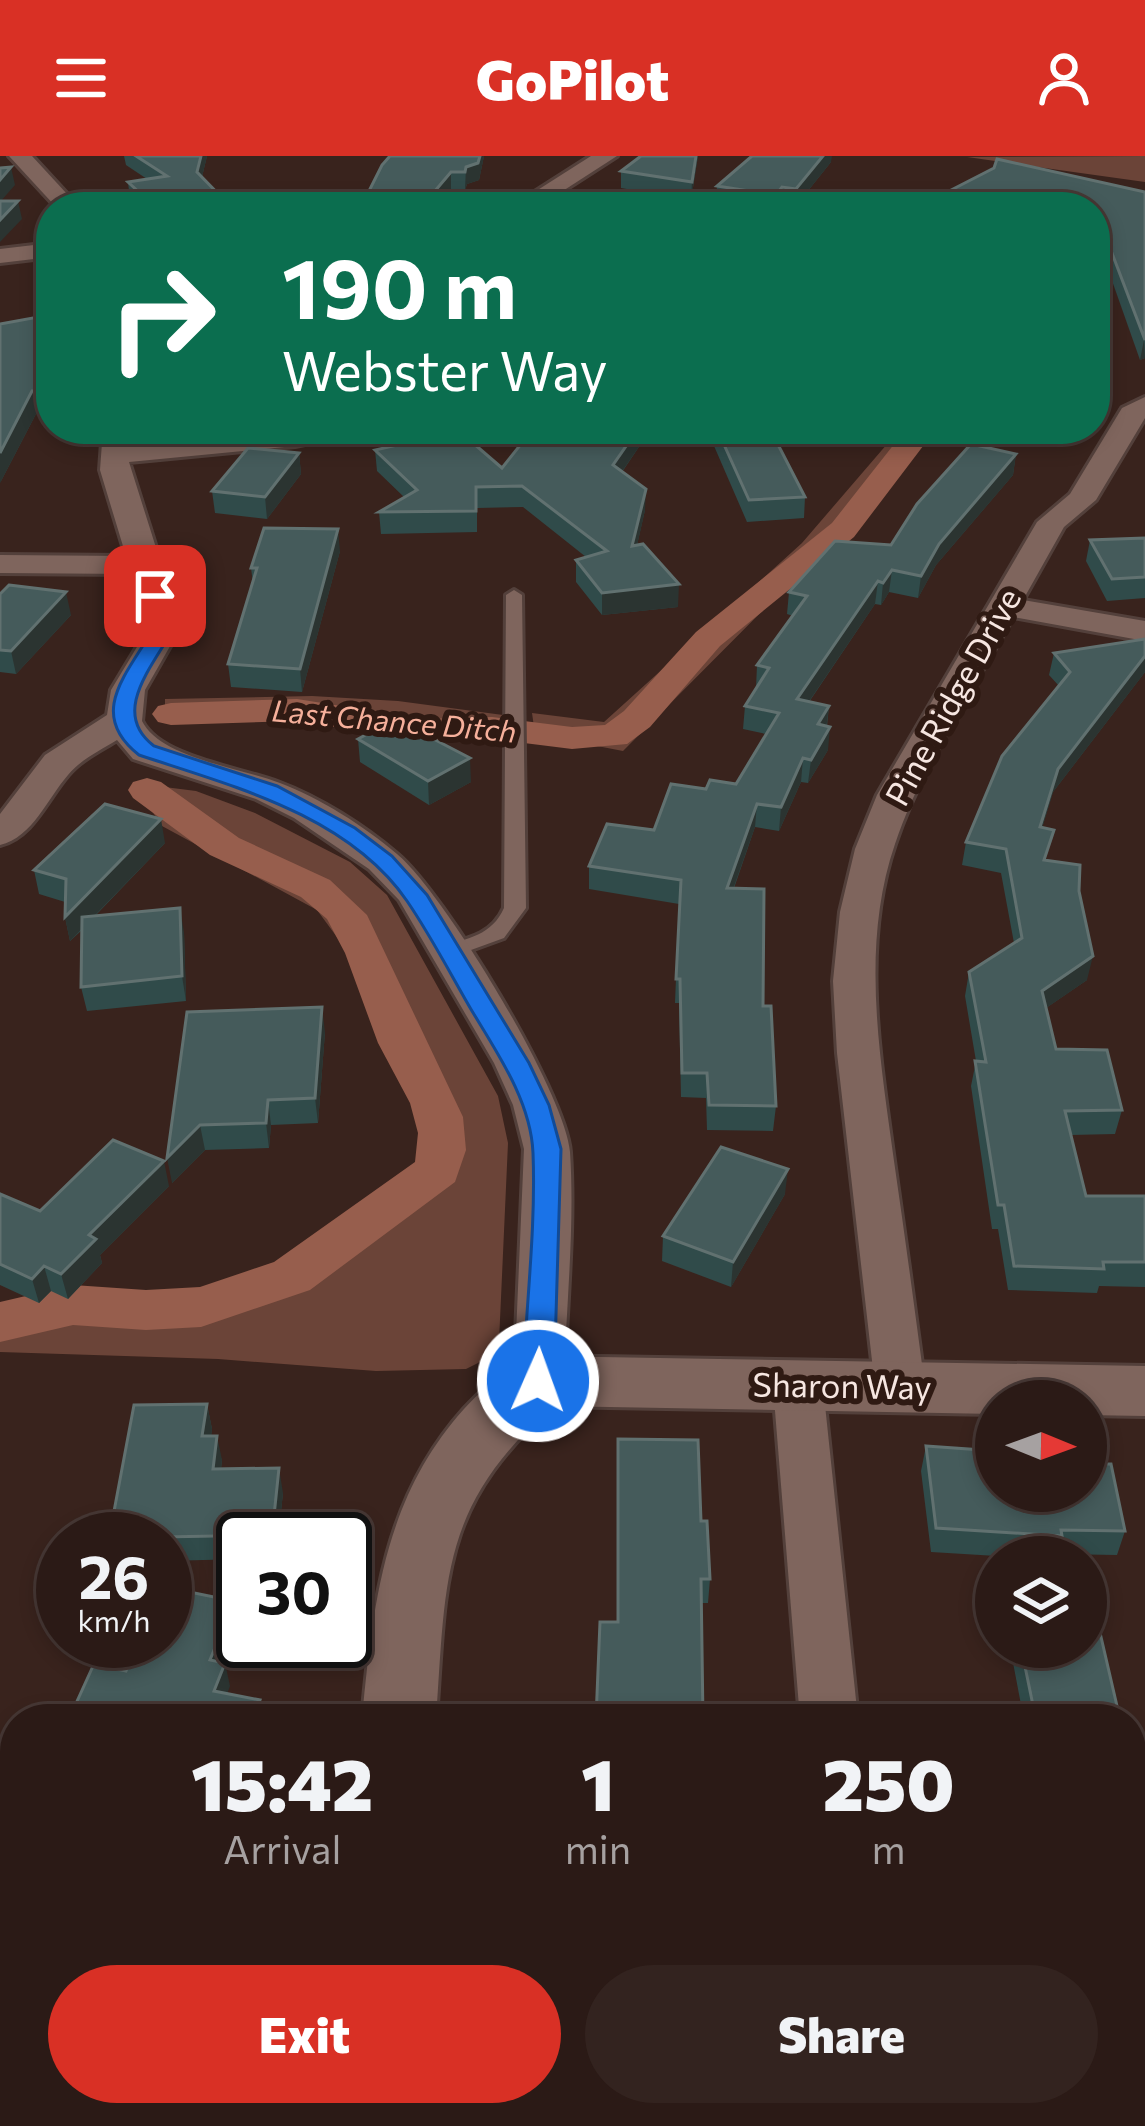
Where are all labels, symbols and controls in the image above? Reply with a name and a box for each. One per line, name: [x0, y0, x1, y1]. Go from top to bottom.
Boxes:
icon: menu: [48, 45, 114, 111]
text: GoPilot: [476, 45, 669, 111]
icon: person: [1031, 45, 1097, 111]
text: 190 m: [282, 234, 517, 336]
icon: right: [84, 240, 240, 396]
text: Webster Way: [282, 336, 608, 402]
pin: [104, 545, 206, 647]
icon: arrive: [122, 563, 188, 629]
street label: Pine Ridge Drive: [875, 580, 1028, 812]
water label: Last Chance Ditch: [270, 690, 518, 749]
position arrow: [475, 1318, 601, 1444]
street label: Sharon Way: [752, 1362, 932, 1407]
north arrow: [975, 1380, 1107, 1512]
map controls: [975, 1380, 1107, 1668]
speed limit sign: 30: [216, 1512, 372, 1668]
button: layers: [975, 1536, 1107, 1668]
text: 26: [79, 1538, 149, 1611]
text: km/h: [78, 1601, 150, 1638]
text: 15:42: [191, 1738, 373, 1826]
text: 1: [581, 1738, 615, 1826]
text: 250: [822, 1738, 955, 1826]
text: Arrival: [223, 1824, 341, 1872]
text: min: [565, 1824, 631, 1872]
text: m: [872, 1824, 906, 1872]
button: Exit: [48, 1965, 561, 2103]
button: Share: [585, 1965, 1098, 2103]

